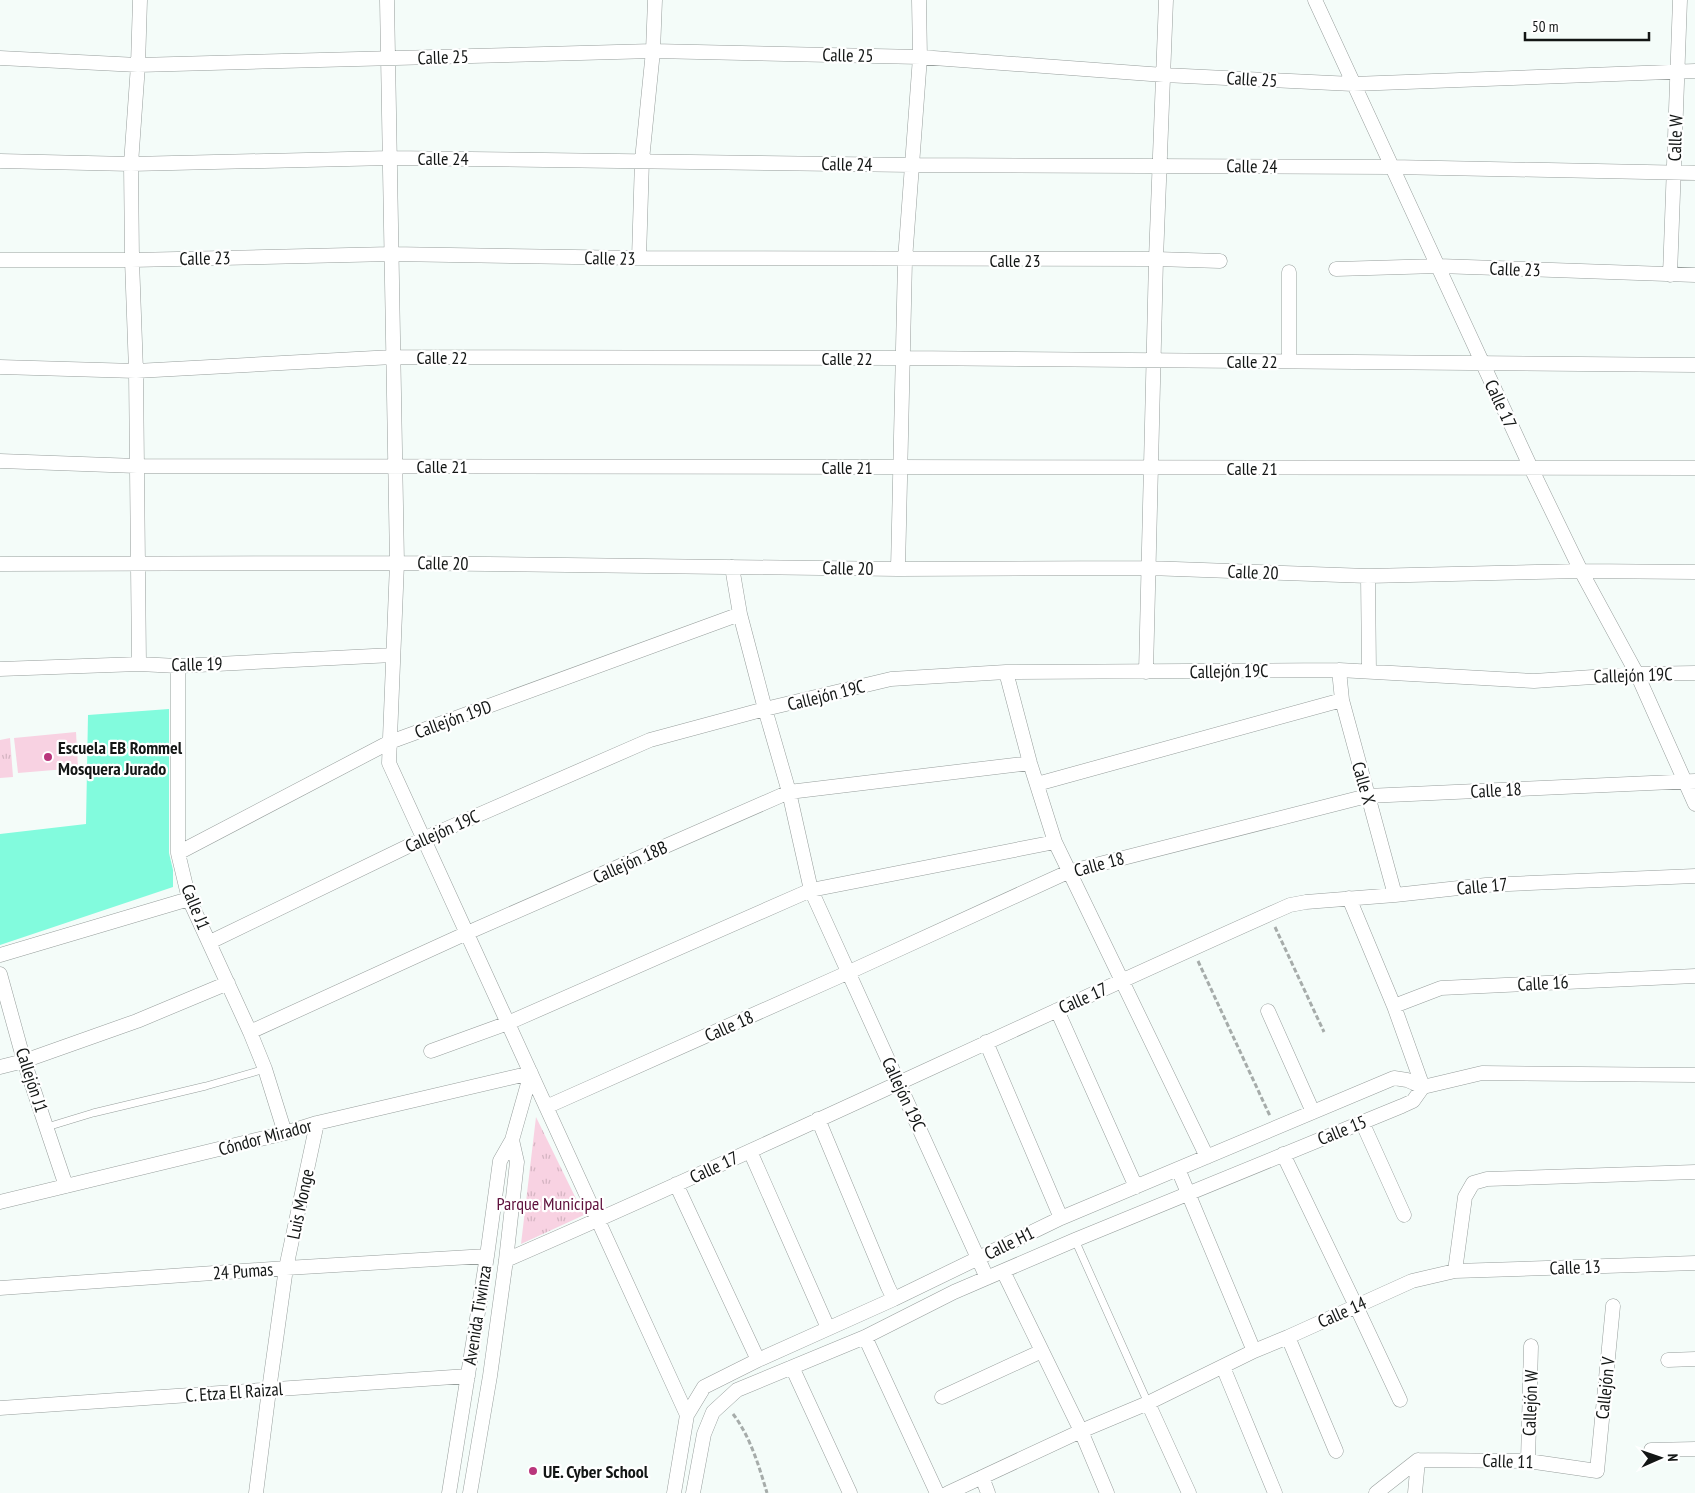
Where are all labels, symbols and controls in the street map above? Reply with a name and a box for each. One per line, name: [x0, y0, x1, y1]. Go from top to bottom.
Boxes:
scale bar: [1525, 10, 1649, 42]
text: 50 m: [1532, 17, 1558, 36]
street label: Calle 25: [822, 43, 874, 67]
street label: Calle 25: [417, 45, 469, 69]
street label: Calle 25: [1226, 66, 1278, 92]
street label: Calle W: [1663, 114, 1687, 162]
street label: Calle 24: [417, 147, 469, 170]
street label: Calle 24: [821, 152, 873, 176]
street label: Calle 24: [1226, 154, 1278, 178]
street label: Calle 23: [179, 246, 231, 270]
street label: Calle 23: [584, 246, 636, 270]
street label: Calle 23: [989, 249, 1041, 272]
street label: Calle 23: [1489, 257, 1541, 281]
street label: Calle 22: [416, 346, 468, 369]
street label: Calle 22: [821, 347, 873, 370]
street label: Calle 22: [1226, 350, 1278, 373]
street label: Calle 17: [1480, 376, 1522, 432]
street label: Calle 21: [416, 455, 468, 478]
street label: Calle 21: [821, 456, 873, 479]
street label: Calle 21: [1226, 457, 1278, 480]
street label: Calle 20: [417, 551, 469, 575]
street label: Calle 20: [822, 556, 874, 580]
street label: Calle 20: [1227, 560, 1279, 584]
street label: Calle 19: [171, 652, 223, 676]
street label: Callejón 19C: [1189, 659, 1269, 683]
street label: Callejón 19C: [1593, 662, 1673, 688]
street label: Callejón 19C: [785, 674, 867, 716]
street label: Callejón 19D: [411, 695, 495, 743]
place label: Escuela EB Rommel Mosquera Jurado: [58, 736, 183, 780]
marker: Escuela EB Rommel Mosquera Jurado: [42, 751, 54, 763]
street label: Calle X: [1347, 759, 1381, 807]
street label: Calle 18: [1470, 777, 1522, 803]
street label: Callejón 19C: [401, 804, 483, 858]
street label: Callejón 18B: [589, 835, 671, 889]
street label: Calle 18: [1071, 846, 1127, 882]
street label: Calle 17: [1456, 872, 1508, 900]
street label: Calle J1: [176, 881, 216, 933]
street label: Calle 16: [1517, 970, 1569, 996]
street label: Calle 17: [1055, 977, 1111, 1019]
street label: Calle 18: [701, 1005, 757, 1047]
street label: Callejón J1: [11, 1045, 53, 1115]
street label: Callejón 19C: [877, 1053, 931, 1135]
street label: Calle 15: [1314, 1110, 1370, 1150]
street label: Cóndor Mirador: [216, 1113, 314, 1160]
street label: Calle 17: [686, 1146, 742, 1188]
street label: Luis Monge: [281, 1167, 319, 1241]
park label: Parque Municipal: [496, 1192, 604, 1215]
street label: Calle H1: [980, 1221, 1038, 1265]
street label: Calle 13: [1549, 1255, 1601, 1279]
street label: 24 Pumas: [212, 1257, 274, 1285]
street label: Avenida Tiwinza: [458, 1264, 496, 1366]
street label: Calle 14: [1314, 1291, 1370, 1333]
street label: Callejón V: [1590, 1355, 1620, 1420]
street label: Callejón W: [1517, 1370, 1543, 1436]
street label: C. Etza El Raizal: [185, 1377, 284, 1407]
north arrow: [1635, 1433, 1685, 1483]
street label: Calle 11: [1482, 1449, 1534, 1473]
text: N: [1664, 1453, 1682, 1462]
place label: UE. Cyber School: [543, 1460, 649, 1483]
marker: UE. Cyber School: [527, 1465, 539, 1477]

